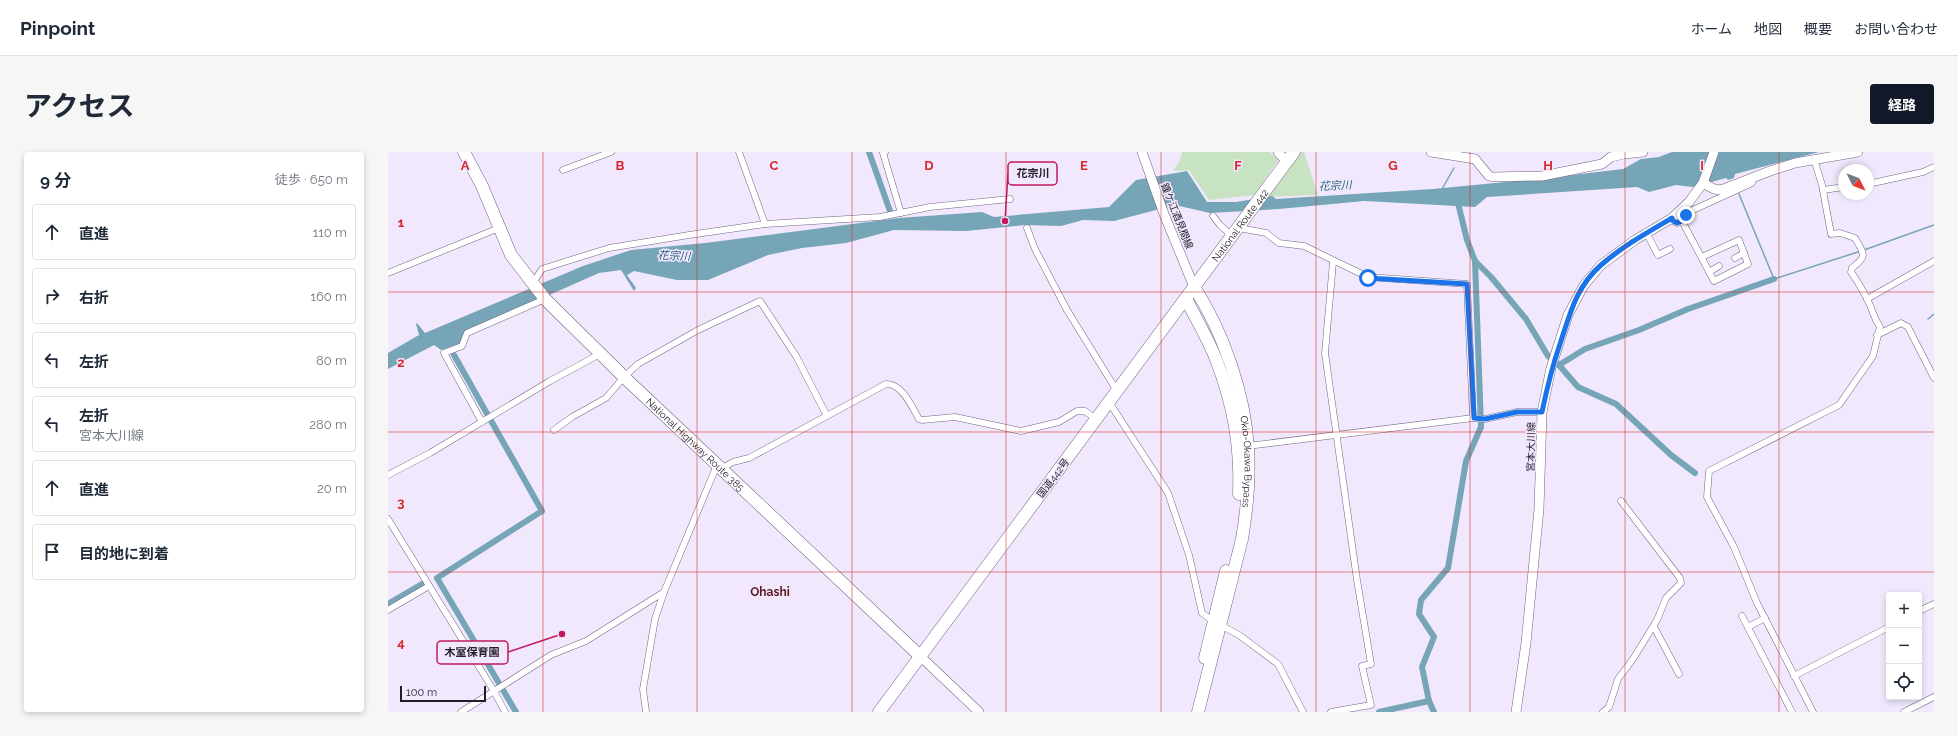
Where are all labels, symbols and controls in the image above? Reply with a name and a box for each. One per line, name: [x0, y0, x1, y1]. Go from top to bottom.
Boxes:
text: Pinpoint: [20, 17, 95, 39]
text: ホーム: [1690, 21, 1732, 37]
text: 地図: [1754, 21, 1782, 37]
text: 概要: [1804, 21, 1832, 37]
text: お問い合わせ: [1854, 21, 1938, 37]
button: 経路: [1870, 84, 1934, 124]
text: アクセス: [24, 90, 135, 123]
text: A: [461, 158, 470, 173]
text: B: [616, 158, 625, 173]
text: C: [770, 158, 779, 173]
text: D: [924, 158, 934, 173]
text: E: [1080, 158, 1088, 173]
text: F: [1234, 158, 1242, 173]
text: G: [1388, 158, 1398, 173]
text: H: [1543, 158, 1553, 173]
text: I: [1700, 158, 1704, 173]
callout: 花宗川: [1008, 162, 1057, 185]
north arrow: [1838, 164, 1874, 200]
text: 花宗川: [1017, 167, 1050, 180]
text: 9 分: [40, 170, 71, 190]
text: 徒歩 · 650 m: [275, 172, 348, 187]
water label: 花宗川: [1318, 179, 1353, 193]
street label: 鐘ケ江酒見間線: [1159, 181, 1195, 251]
street label: National Route 442: [1209, 187, 1270, 263]
route end: [1677, 206, 1695, 224]
text: 1: [398, 215, 405, 230]
icon: ahead: [41, 221, 63, 243]
text: 直進: [79, 225, 109, 243]
text: 110 m: [313, 225, 347, 240]
water label: 花宗川: [657, 249, 692, 263]
route start: [1359, 269, 1377, 287]
icon: right: [41, 285, 63, 307]
text: 右折: [79, 289, 109, 307]
text: 160 m: [310, 289, 347, 304]
icon: left: [41, 349, 63, 371]
text: 左折: [79, 353, 109, 371]
text: 80 m: [316, 353, 347, 368]
text: 2: [397, 355, 405, 370]
street label: National Highway Route 385: [644, 396, 747, 493]
text: 左折: [79, 407, 109, 425]
icon: left: [41, 413, 63, 435]
street label: Okio-Okawa Bypass: [1239, 415, 1254, 508]
text: 280 m: [309, 417, 347, 432]
street label: 宮本大川線: [1525, 422, 1537, 472]
text: 宮本大川線: [79, 428, 144, 443]
street label: 国道442号: [1035, 456, 1071, 500]
icon: ahead: [41, 477, 63, 499]
text: 直進: [79, 481, 109, 499]
text: 20 m: [317, 481, 347, 496]
text: 3: [397, 495, 405, 510]
icon: arrive: [41, 541, 63, 563]
text: 目的地に到着: [79, 545, 169, 563]
district label: Ohashi: [750, 585, 790, 599]
map controls: [1886, 592, 1922, 700]
button: +: [1886, 592, 1922, 628]
button: −: [1886, 628, 1922, 664]
text: 4: [397, 635, 405, 650]
callout: 木室保育園: [437, 641, 508, 664]
text: 木室保育園: [445, 646, 500, 659]
button: locate: [1886, 664, 1922, 700]
scale bar: [400, 684, 486, 703]
text: 100 m: [406, 686, 437, 699]

